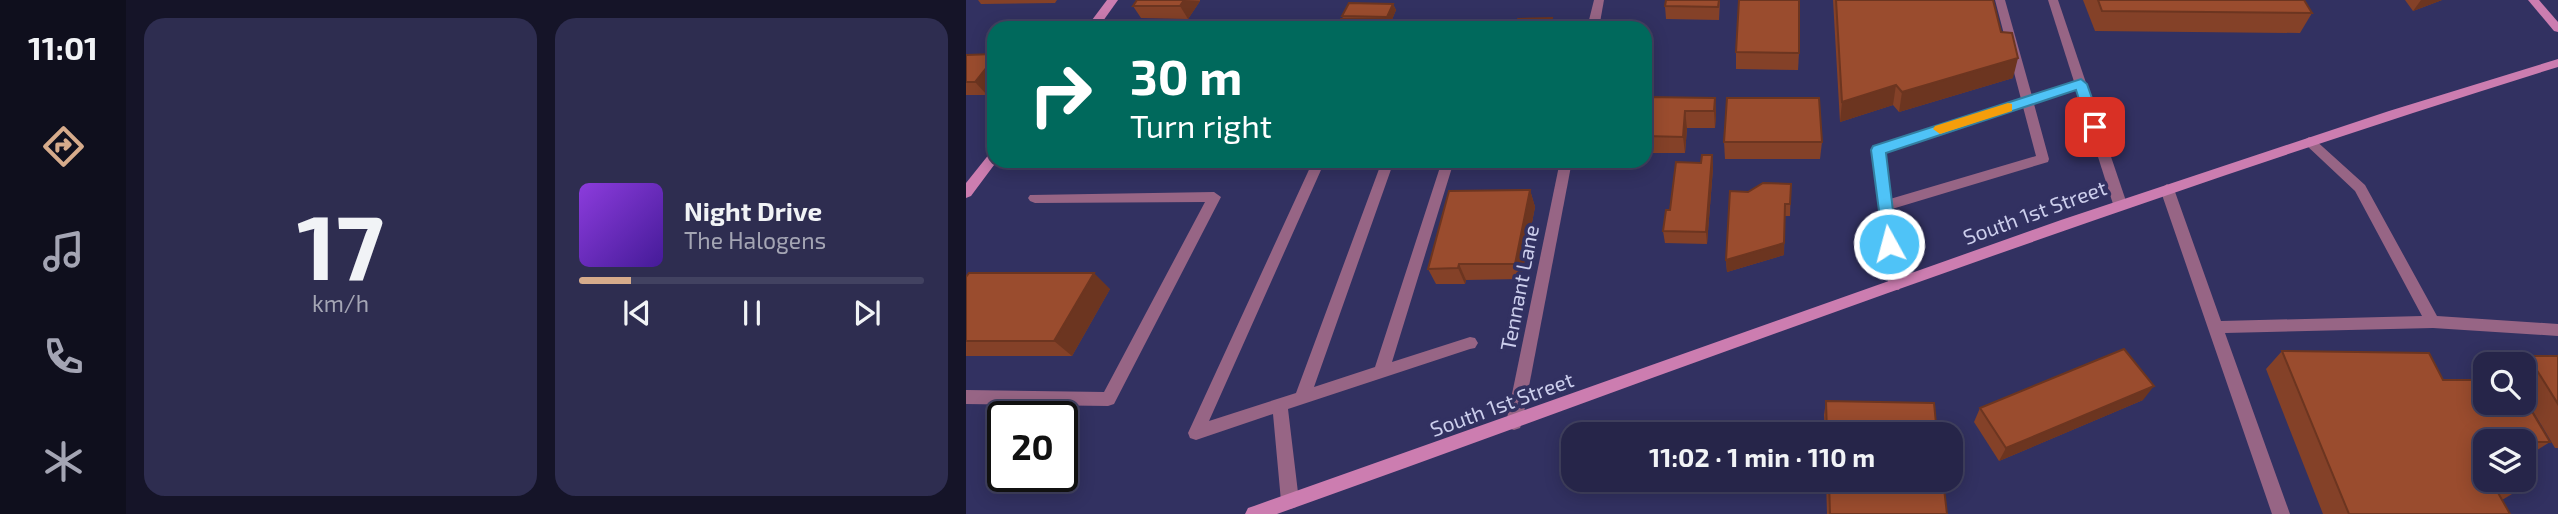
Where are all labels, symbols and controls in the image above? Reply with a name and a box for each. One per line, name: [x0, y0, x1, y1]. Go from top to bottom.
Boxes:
text: 11:01: [28, 28, 98, 66]
text: 30 m: [1130, 46, 1242, 105]
icon: right: [1015, 49, 1106, 140]
pin: [2065, 97, 2125, 157]
text: Turn right: [1130, 106, 1272, 144]
icon: arrive: [2076, 108, 2114, 146]
icon: directions: [39, 122, 88, 171]
street label: South 1st Street: [1959, 174, 2110, 249]
text: 17: [297, 189, 384, 298]
text: Night Drive: [684, 195, 822, 226]
position arrow: [1852, 207, 1926, 281]
street label: Tennant Lane: [1494, 223, 1543, 353]
text: The Halogens: [684, 226, 826, 254]
icon: music: [39, 227, 88, 276]
text: km/h: [312, 289, 369, 317]
icon: previous: [618, 294, 656, 332]
icon: pause: [733, 294, 771, 332]
icon: next: [848, 294, 886, 332]
icon: phone: [39, 332, 88, 381]
map controls: [2473, 352, 2536, 492]
button: search: [2473, 352, 2536, 415]
street label: South 1st Street: [1426, 366, 1577, 441]
speed limit sign: 20: [987, 401, 1078, 492]
button: layers: [2473, 429, 2536, 492]
icon: climate: [39, 437, 88, 486]
text: 11:02 · 1 min · 110 m: [1649, 441, 1875, 472]

